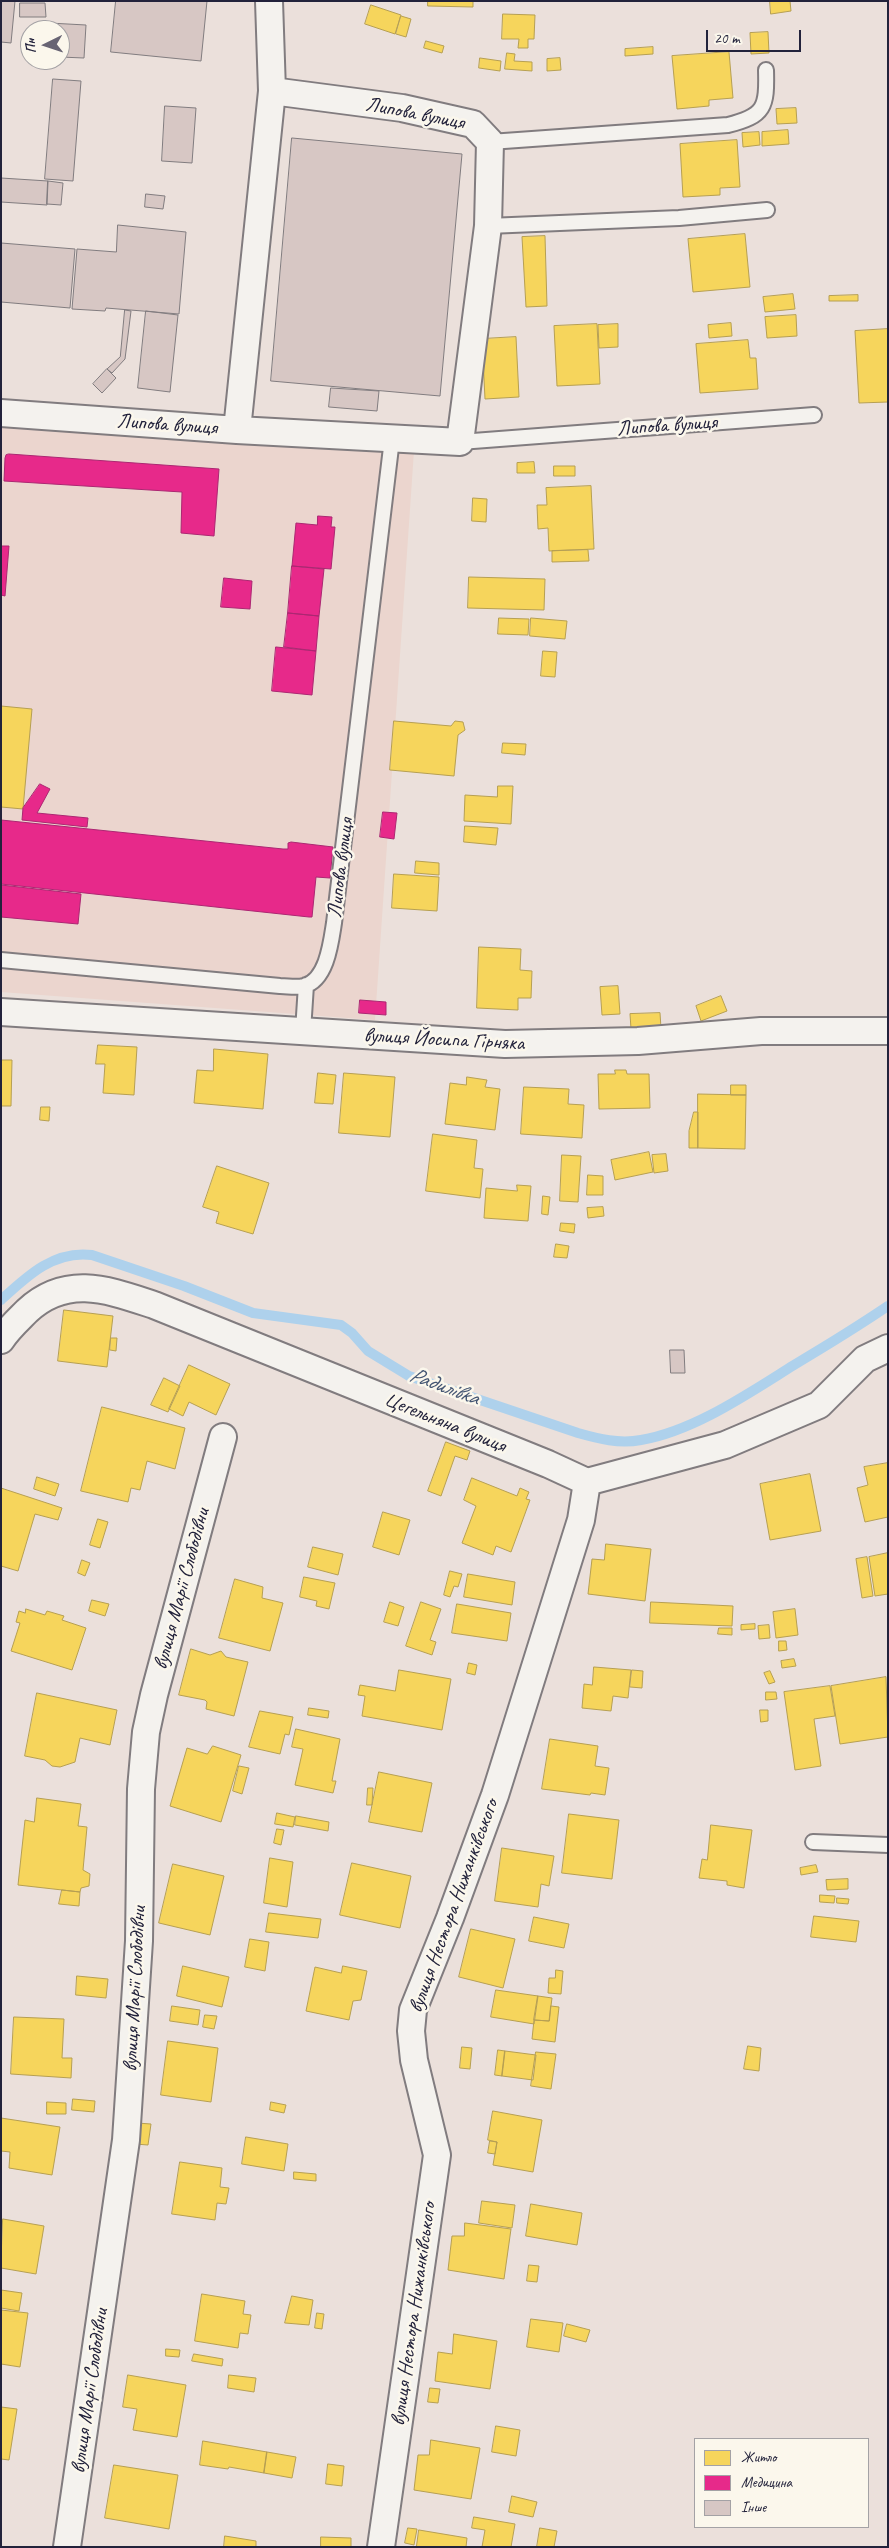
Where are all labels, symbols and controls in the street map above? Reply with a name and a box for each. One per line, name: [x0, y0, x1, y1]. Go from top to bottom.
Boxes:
north arrow: [20, 20, 70, 70]
scale bar: [709, 20, 804, 52]
text: 20 m: [714, 29, 740, 48]
text: Пн: [22, 38, 40, 54]
street label: Липова вулиця: [363, 92, 467, 136]
street label: Липова вулиця: [116, 409, 218, 441]
street label: Липова вулиця: [616, 410, 718, 442]
street label: Липова вулиця: [322, 817, 360, 919]
street label: вулиця Йосипа Гірняка: [363, 1023, 525, 1057]
water label: Радилівка: [406, 1362, 482, 1412]
street label: Цегельняна вулиця: [381, 1387, 509, 1459]
street label: вулиця Марії Слободівни: [148, 1506, 216, 1672]
street label: вулиця Нестора Нижанківського: [404, 1796, 504, 2016]
street label: вулиця Марії Слободівни: [118, 1906, 152, 2072]
street label: вулиця Нестора Нижанківського: [386, 2201, 442, 2427]
street label: вулиця Марії Слободівни: [66, 2307, 114, 2475]
legend: [694, 2438, 869, 2528]
text: Житло: [741, 2448, 776, 2467]
text: Медицина: [741, 2473, 792, 2492]
text: Інше: [741, 2498, 766, 2517]

